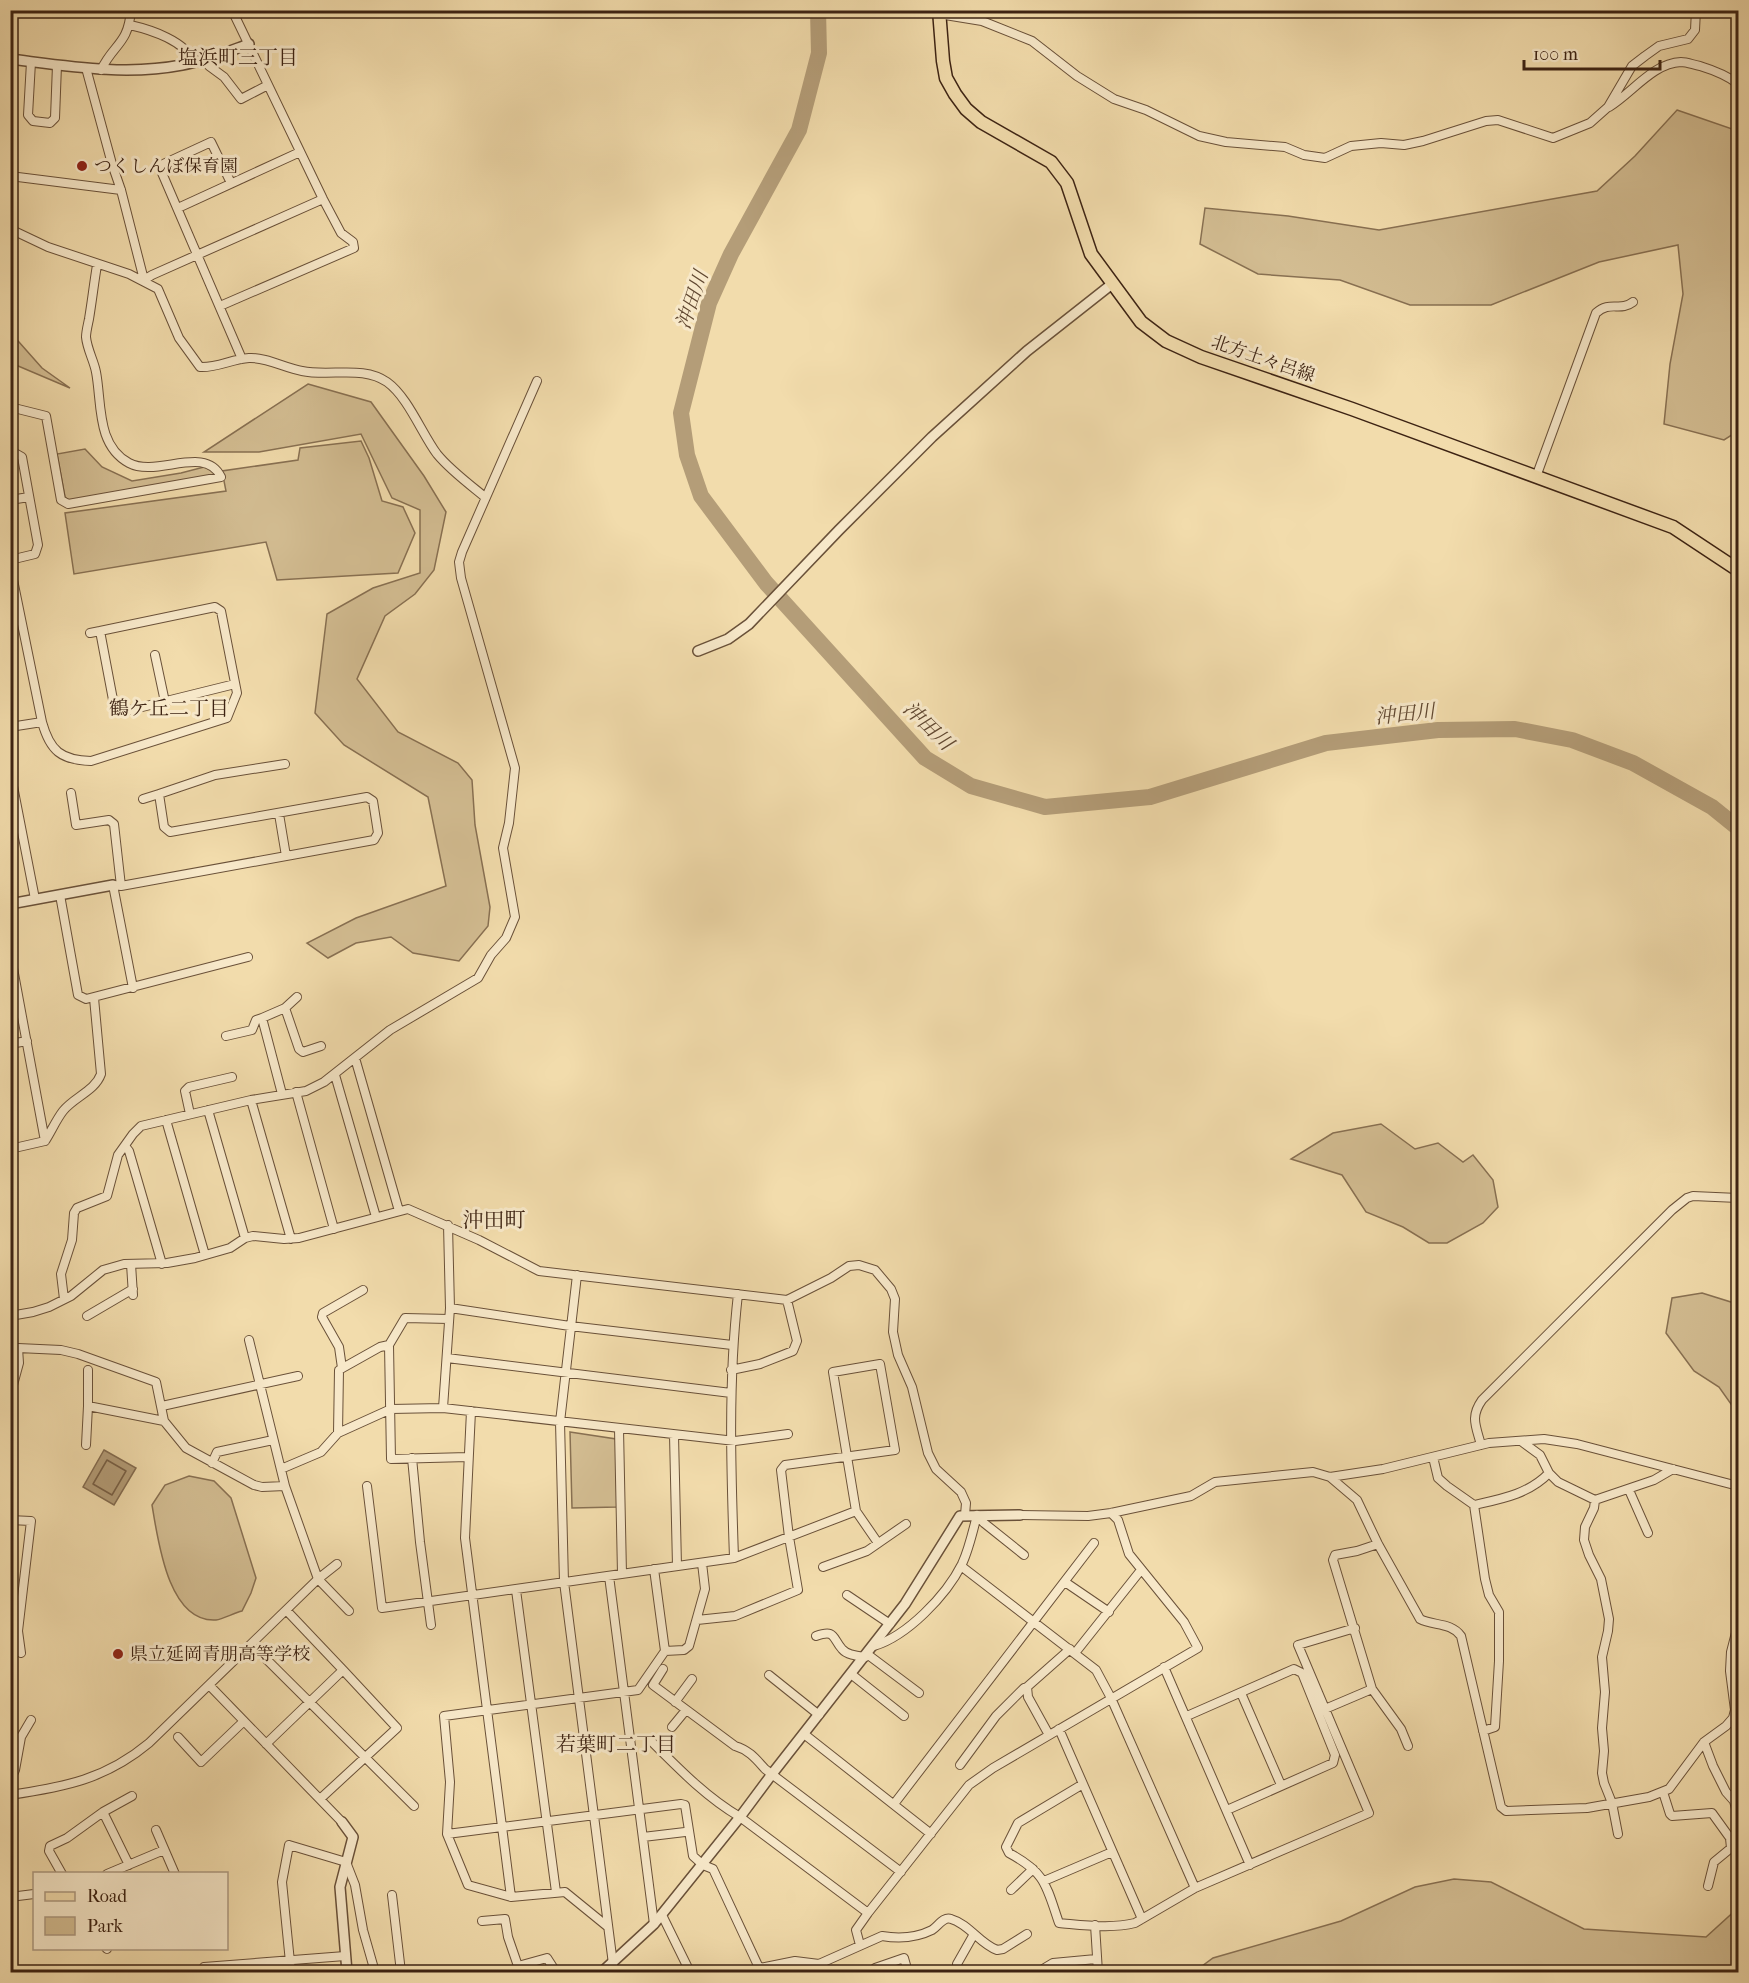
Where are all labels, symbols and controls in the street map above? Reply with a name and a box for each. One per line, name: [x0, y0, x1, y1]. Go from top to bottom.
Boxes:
scale bar: [1524, 33, 1660, 71]
text: 100 m: [1533, 44, 1578, 65]
district label: 塩浜町三丁目: [178, 46, 298, 69]
place label: つくしんぼ保育園: [94, 156, 238, 177]
marker: つくしんぼ保育園: [75, 159, 89, 173]
water label: 沖田川: [671, 266, 713, 332]
street label: 北方土々呂線: [1209, 331, 1317, 387]
district label: 鶴ケ丘二丁目: [109, 697, 229, 720]
water label: 沖田川: [898, 697, 959, 757]
water label: 沖田川: [1374, 699, 1438, 729]
district label: 沖田町: [463, 1208, 526, 1232]
place label: 県立延岡青朋高等学校: [130, 1644, 310, 1665]
marker: 県立延岡青朋高等学校: [111, 1647, 125, 1661]
district label: 若葉町二丁目: [556, 1733, 676, 1756]
legend: [33, 1872, 228, 1950]
text: Road: [87, 1886, 127, 1907]
text: Park: [87, 1916, 124, 1937]

